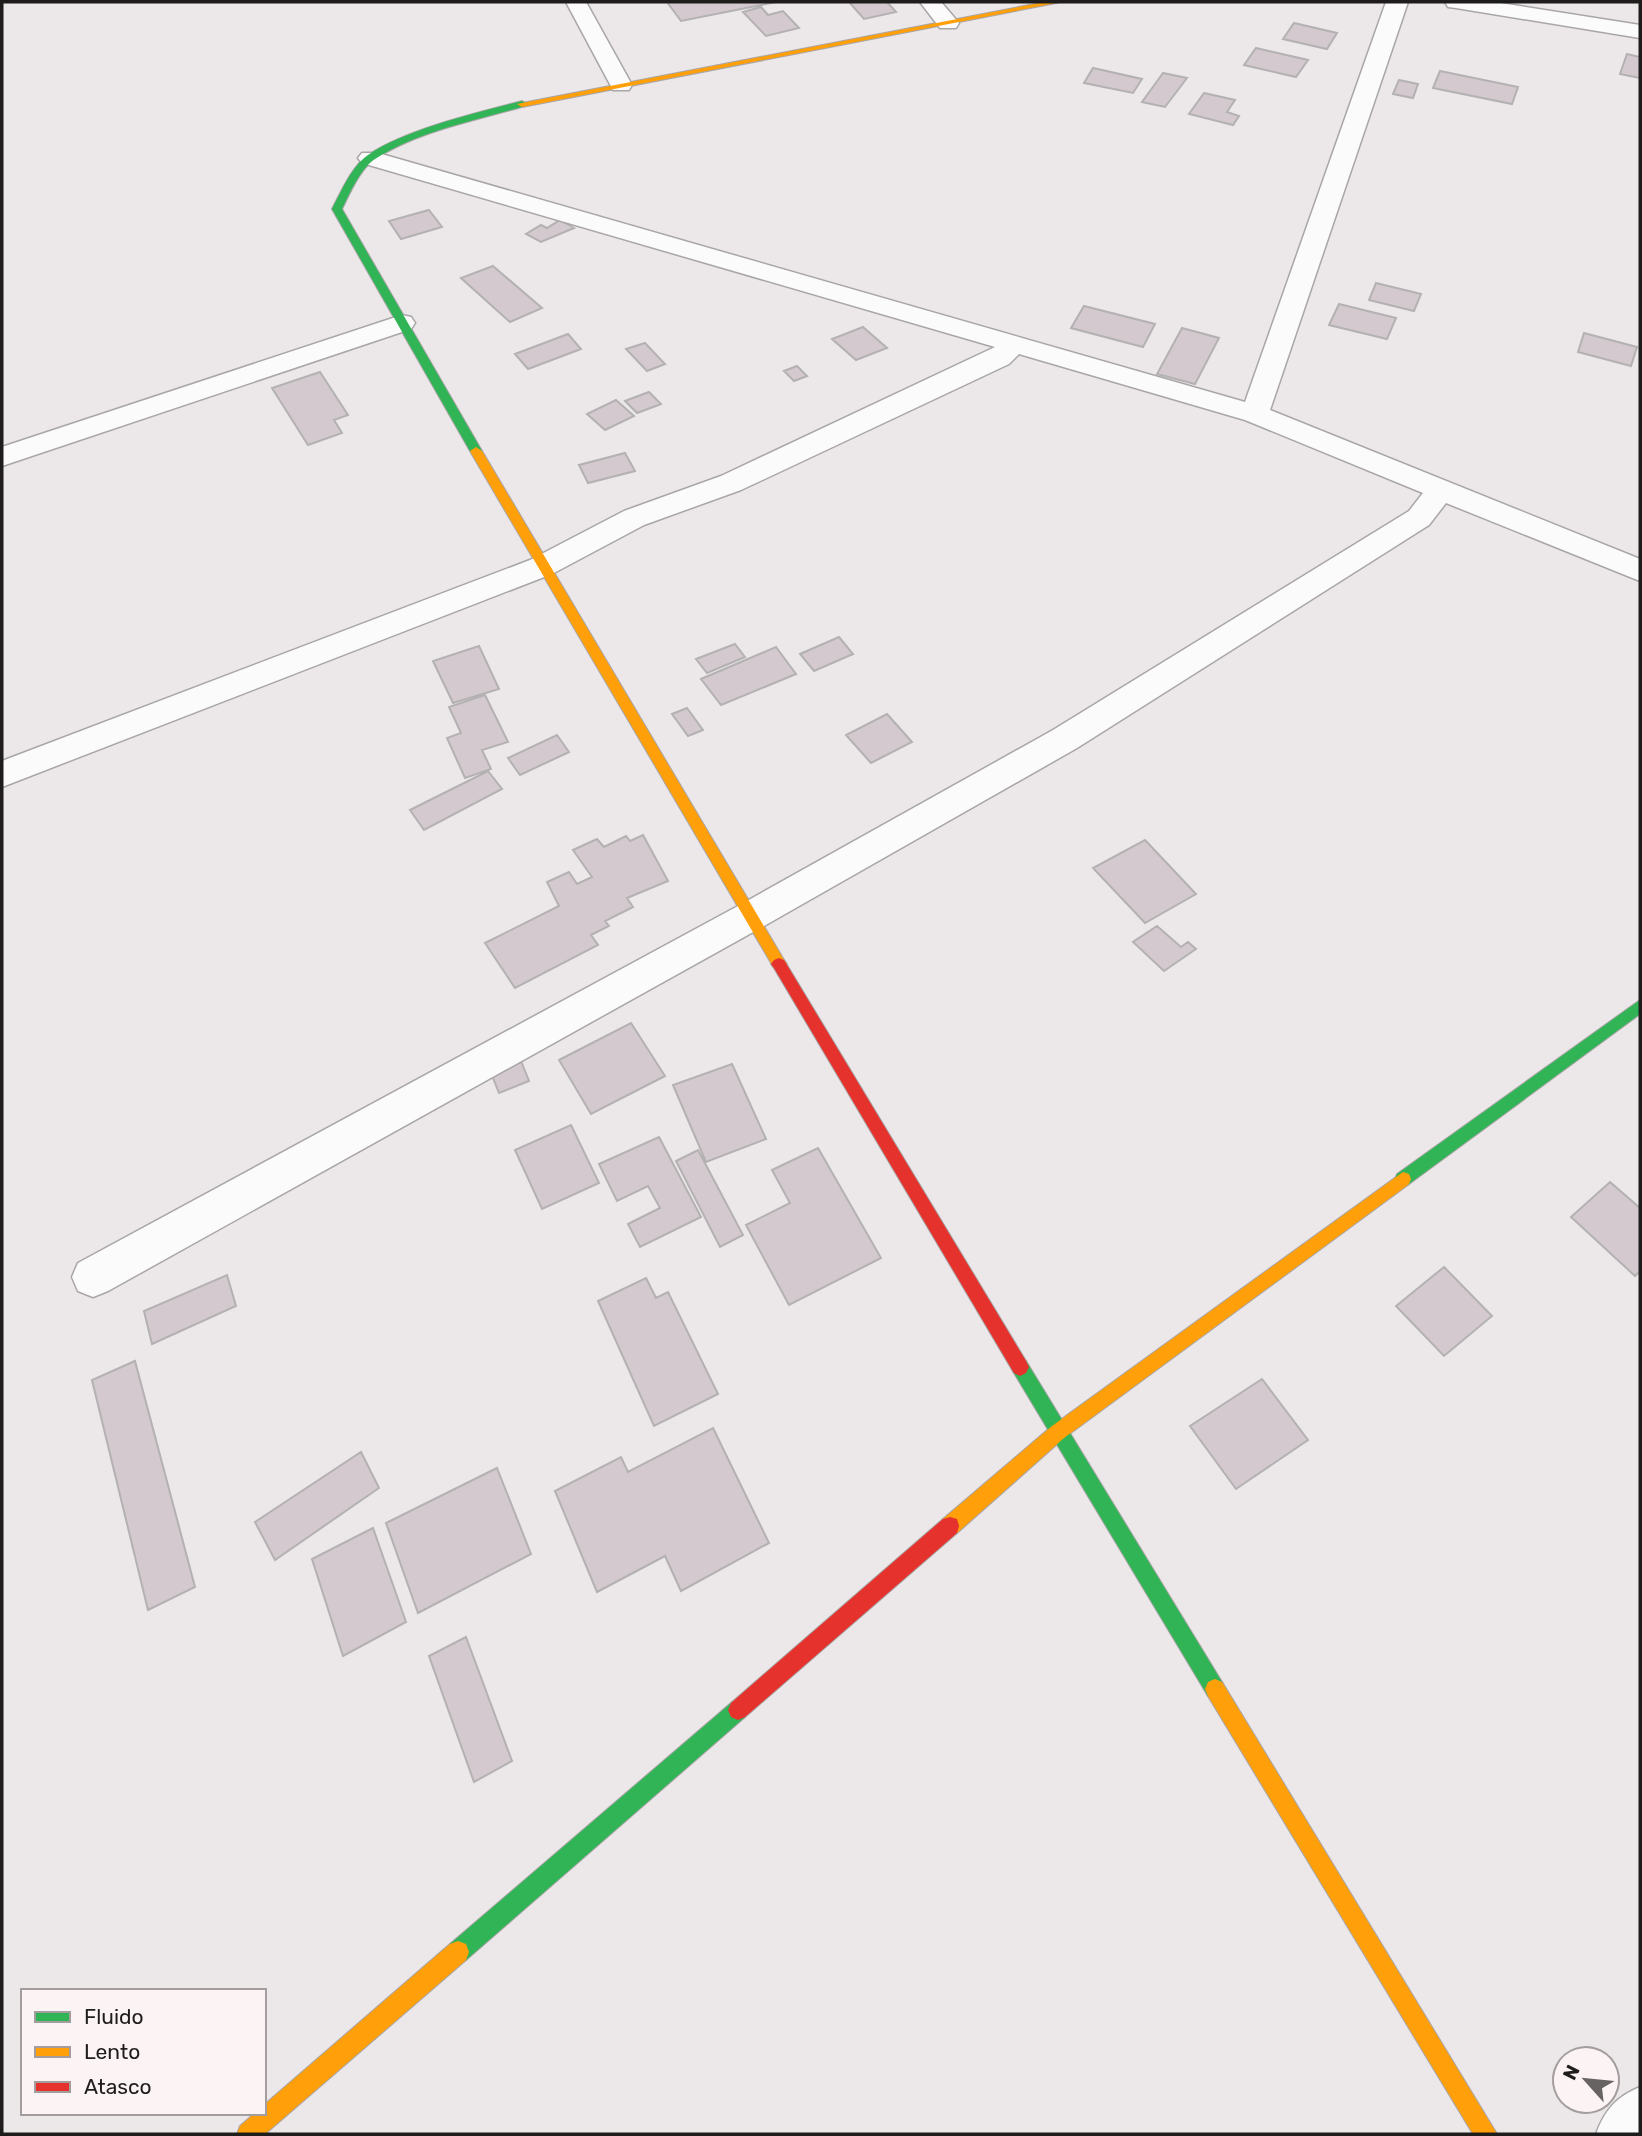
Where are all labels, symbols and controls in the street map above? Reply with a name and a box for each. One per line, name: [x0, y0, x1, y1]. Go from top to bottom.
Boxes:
legend: [21, 1989, 266, 2115]
text: Fluido: [84, 2004, 144, 2029]
text: Lento: [84, 2039, 140, 2064]
north arrow: [1551, 2045, 1621, 2115]
text: N: [1558, 2061, 1585, 2084]
text: Atasco: [84, 2074, 152, 2099]

